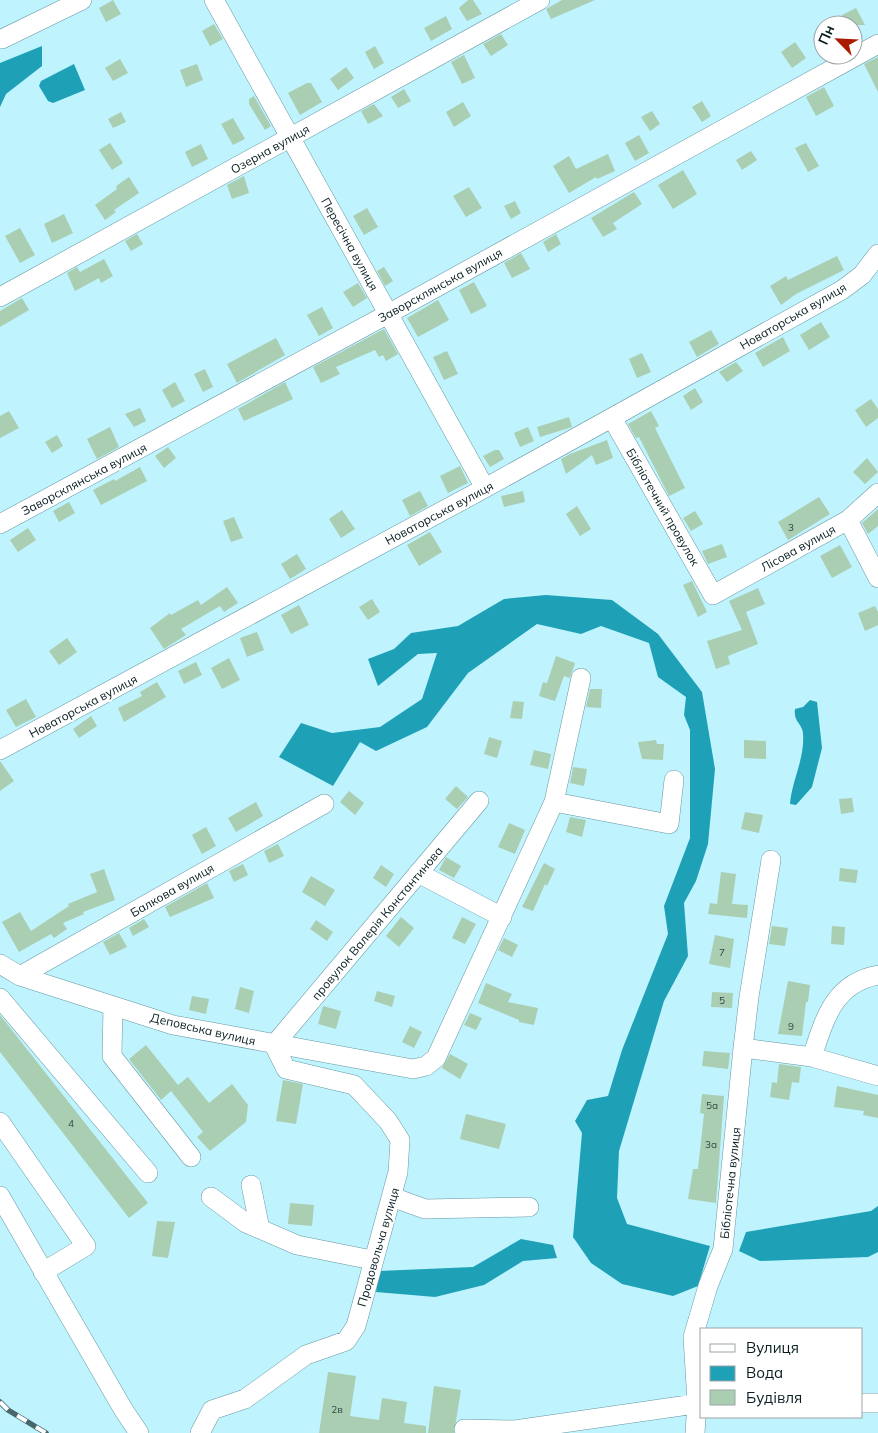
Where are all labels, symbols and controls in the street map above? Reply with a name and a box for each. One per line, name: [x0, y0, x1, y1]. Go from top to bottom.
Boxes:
north arrow: [813, 15, 863, 65]
text: Пн: [814, 22, 838, 47]
street label: Озерна вулиця: [228, 121, 312, 177]
street label: Пересічна вулиця: [318, 195, 382, 293]
street label: Заворсклянська вулиця: [375, 245, 505, 325]
street label: Новаторська вулиця: [737, 279, 849, 353]
street label: Заворсклянська вулиця: [19, 440, 149, 518]
street label: Бібліотечний провулок: [623, 446, 703, 569]
street label: Новаторська вулиця: [382, 478, 496, 548]
street label: Лісова вулиця: [758, 521, 838, 575]
house number: 3: [788, 521, 794, 534]
street label: Новаторська вулиця: [26, 671, 140, 741]
street label: провулок Валерія Константинова: [308, 843, 446, 1003]
street label: Балкова вулиця: [128, 860, 216, 920]
house number: 7: [719, 946, 725, 959]
house number: 5: [719, 994, 725, 1007]
street label: Деповська вулиця: [149, 1010, 257, 1048]
house number: 9: [788, 1020, 794, 1033]
house number: 5а: [706, 1099, 718, 1112]
house number: 4: [68, 1117, 74, 1130]
street label: Бібліотечна вулиця: [717, 1126, 743, 1240]
house number: 3а: [705, 1138, 717, 1151]
street label: Продовольча вулиця: [354, 1186, 402, 1308]
legend: [700, 1328, 863, 1418]
text: Вулиця: [746, 1338, 799, 1357]
text: Вода: [746, 1363, 783, 1382]
text: Будівля: [746, 1388, 802, 1407]
house number: 2в: [331, 1403, 343, 1416]

